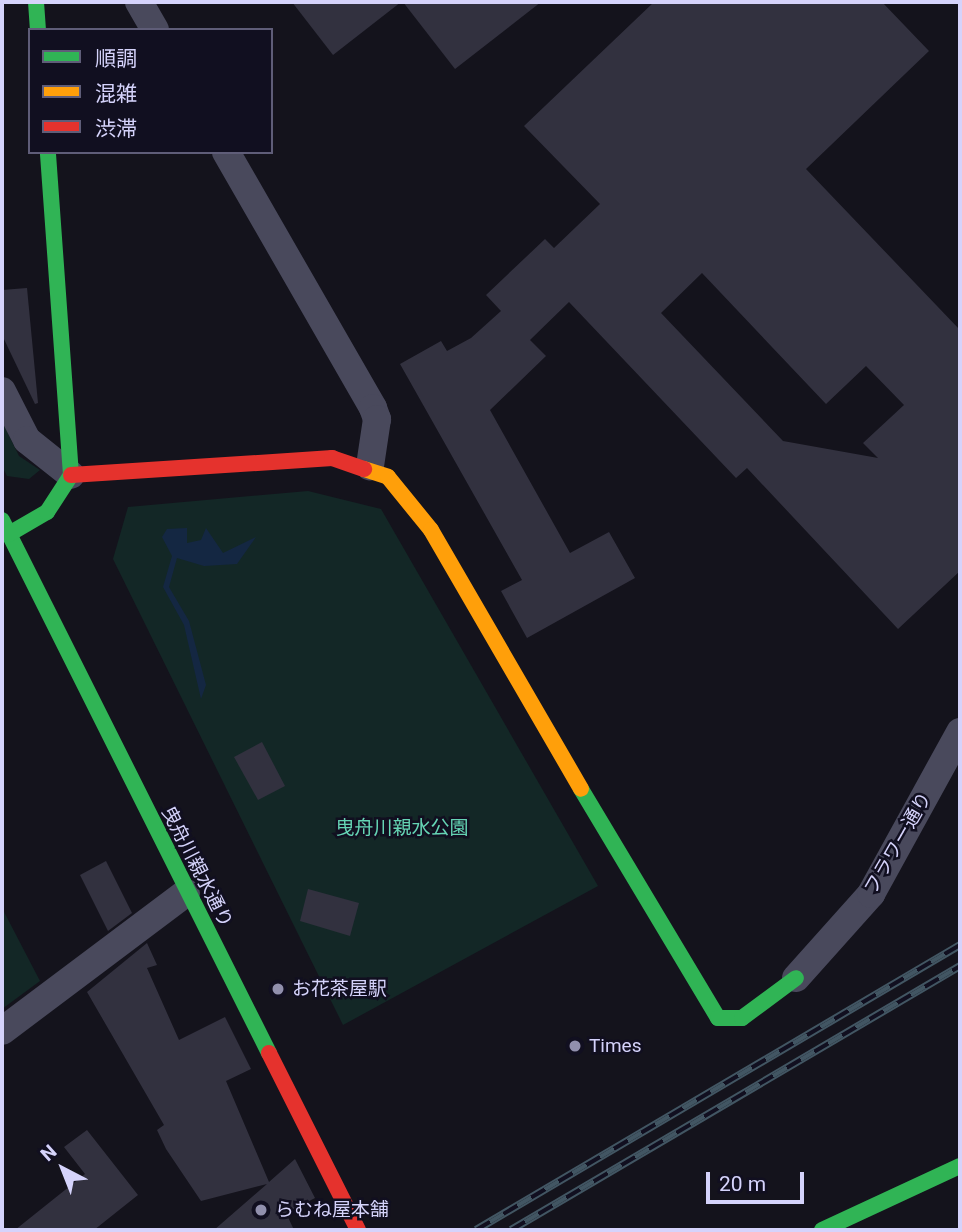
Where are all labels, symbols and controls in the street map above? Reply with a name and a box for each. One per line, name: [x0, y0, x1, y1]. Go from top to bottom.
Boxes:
legend: [28, 28, 273, 154]
text: 順調: [95, 47, 137, 71]
text: 混雑: [95, 82, 137, 106]
text: 渋滞: [95, 117, 137, 141]
street label: フラワー通り: [860, 788, 936, 898]
street label: 曳舟川親水通り: [157, 803, 237, 931]
park label: 曳舟川親水公園: [336, 817, 468, 839]
place label: お花茶屋駅: [292, 978, 387, 1000]
marker: お花茶屋駅: [270, 981, 286, 997]
place label: Times: [589, 1035, 642, 1057]
marker: Times: [567, 1038, 583, 1054]
north arrow: [28, 1134, 98, 1204]
text: N: [36, 1140, 61, 1166]
scale bar: [710, 1158, 808, 1202]
text: 20 m: [719, 1172, 766, 1196]
place label: らむね屋本舗: [275, 1199, 389, 1221]
marker: らむね屋本舗: [253, 1202, 269, 1218]

